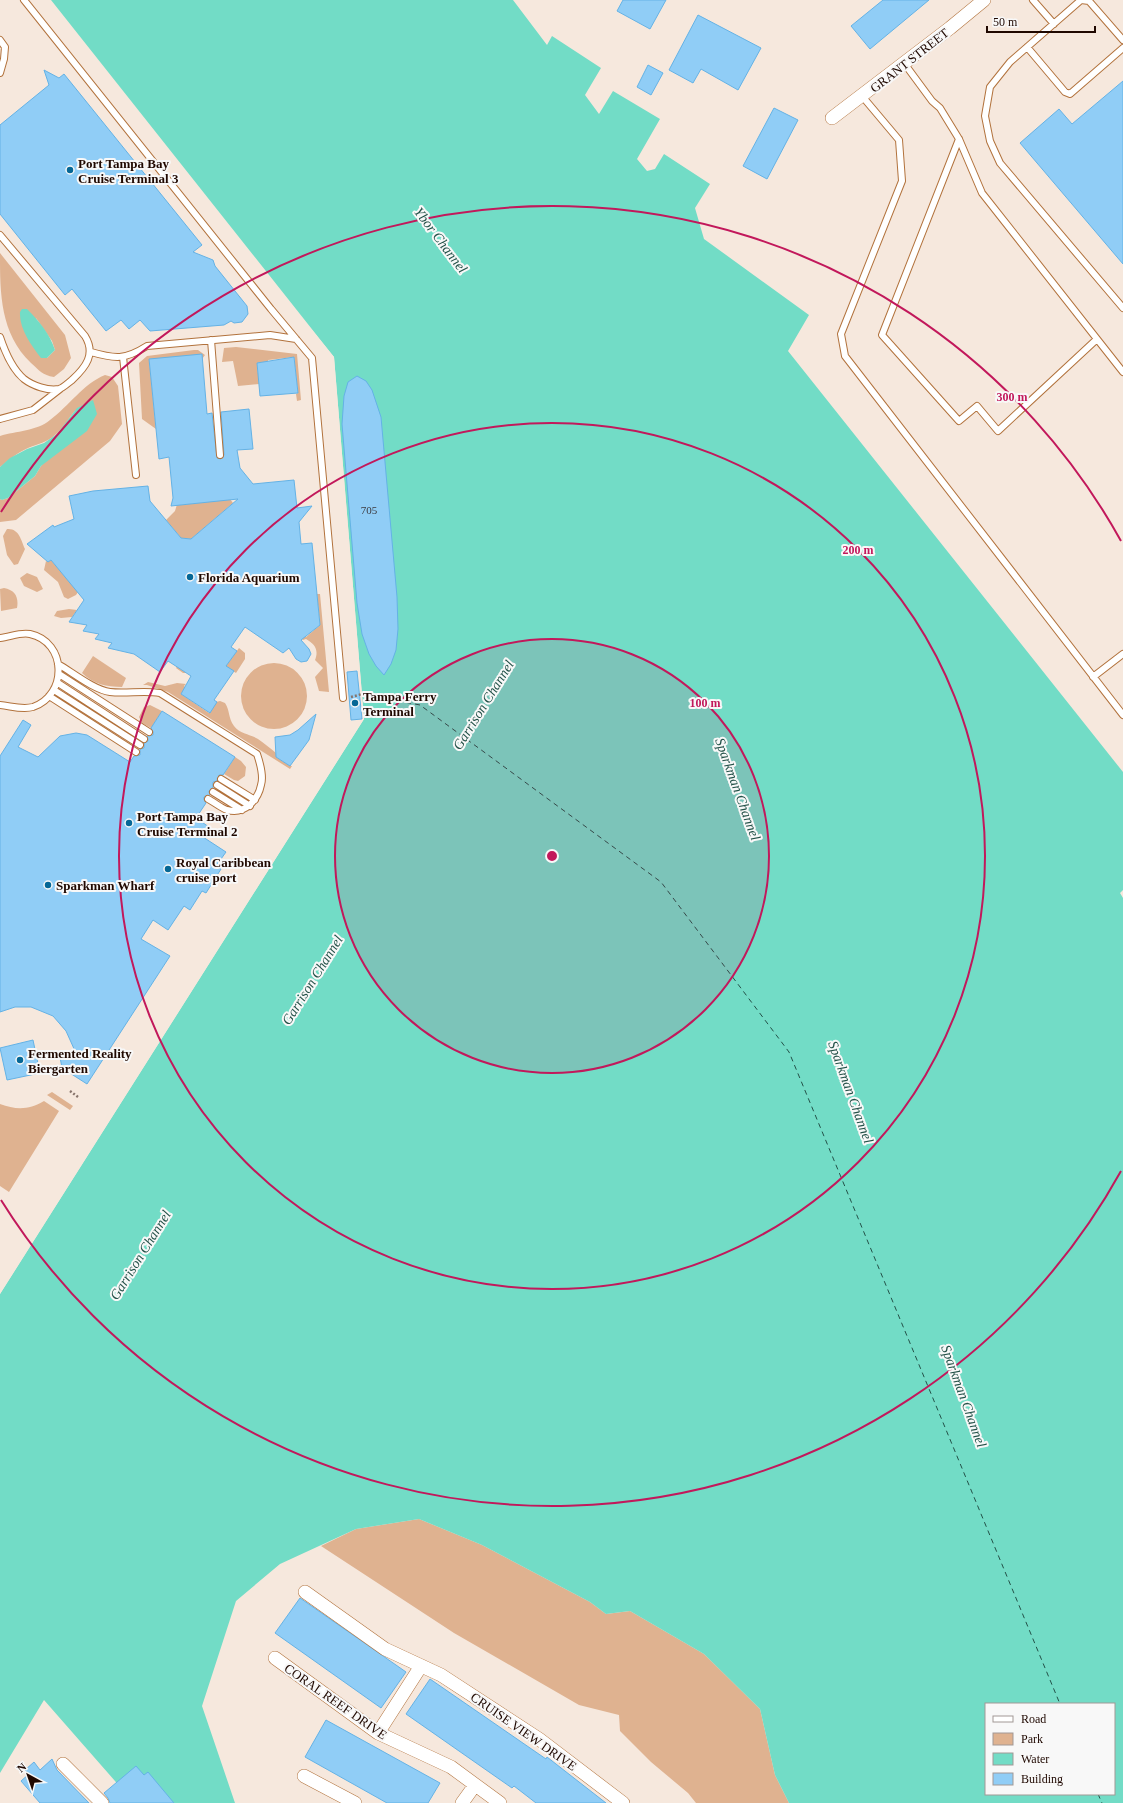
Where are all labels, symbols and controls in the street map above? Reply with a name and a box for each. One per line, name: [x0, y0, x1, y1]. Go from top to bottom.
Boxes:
scale bar: [987, 8, 1095, 34]
text: 50 m: [993, 15, 1018, 29]
street label: GRANT STREET: [867, 25, 952, 96]
place label: Port Tampa Bay Cruise Terminal 3: [78, 156, 179, 186]
marker: Port Tampa Bay Cruise Terminal 3: [65, 165, 75, 175]
water label: Ybor Channel: [411, 205, 470, 276]
text: 300 m: [997, 390, 1028, 404]
house number: 705: [361, 504, 378, 516]
text: 200 m: [843, 543, 874, 557]
place label: Florida Aquarium: [198, 570, 300, 585]
marker: Florida Aquarium: [185, 572, 195, 582]
water label: Garrison Channel: [450, 658, 517, 753]
place label: Tampa Ferry Terminal: [363, 689, 437, 719]
text: 100 m: [690, 696, 721, 710]
marker: Tampa Ferry Terminal: [350, 698, 360, 708]
water label: Sparkman Channel: [712, 736, 763, 842]
place label: Port Tampa Bay Cruise Terminal 2: [137, 809, 237, 839]
marker: Port Tampa Bay Cruise Terminal 2: [124, 818, 134, 828]
centre of rings: [545, 849, 559, 863]
place label: Royal Caribbean cruise port: [176, 855, 272, 885]
marker: Royal Caribbean cruise port: [163, 864, 173, 874]
place label: Sparkman Wharf: [56, 878, 155, 893]
marker: Sparkman Wharf: [43, 880, 53, 890]
water label: Garrison Channel: [279, 933, 346, 1028]
water label: Sparkman Channel: [825, 1039, 876, 1145]
place label: Fermented Reality Biergarten: [28, 1046, 132, 1076]
marker: Fermented Reality Biergarten: [15, 1055, 25, 1065]
water label: Garrison Channel: [107, 1208, 174, 1303]
water label: Sparkman Channel: [938, 1343, 989, 1449]
street label: CORAL REEF DRIVE: [282, 1660, 390, 1742]
street label: CRUISE VIEW DRIVE: [468, 1689, 580, 1774]
legend: [985, 1703, 1115, 1795]
text: Road: [1021, 1712, 1046, 1726]
text: Park: [1021, 1732, 1043, 1746]
text: Water: [1021, 1752, 1049, 1766]
north arrow: [8, 1755, 48, 1795]
text: N: [15, 1760, 29, 1774]
text: Building: [1021, 1772, 1063, 1786]

